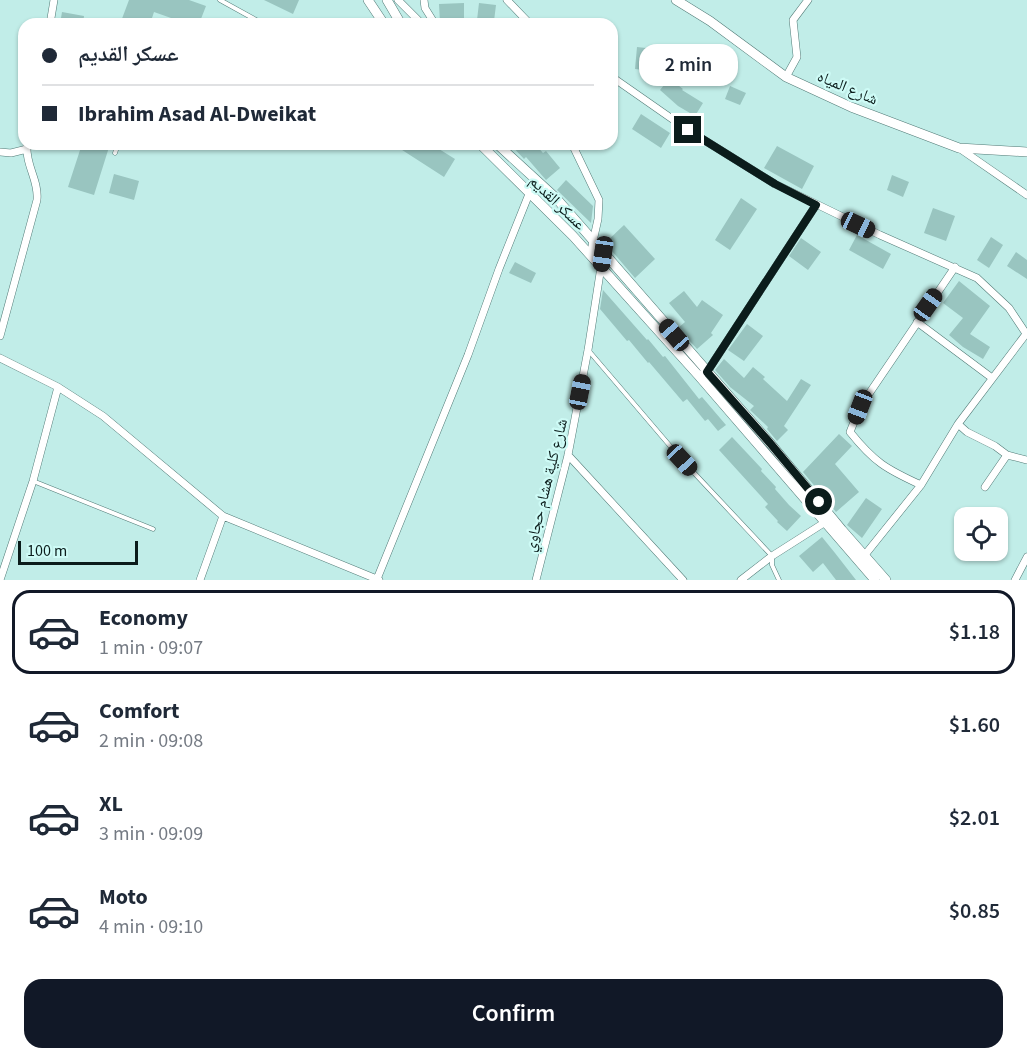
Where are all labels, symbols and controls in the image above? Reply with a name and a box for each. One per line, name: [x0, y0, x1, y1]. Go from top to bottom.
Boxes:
text: عسكر القديم: [78, 38, 179, 70]
callout: 2 min: [638, 43, 738, 85]
text: 2 min: [665, 51, 712, 79]
street label: شارع المياه: [814, 65, 881, 111]
text: Ibrahim Asad Al-Dweikat: [78, 98, 316, 130]
route end: [674, 116, 701, 143]
street label: عسكر القديم: [524, 170, 590, 235]
car: [838, 209, 878, 241]
car: [592, 235, 614, 273]
car: [910, 285, 946, 325]
car: [655, 316, 693, 354]
car: [568, 373, 592, 411]
car: [845, 387, 875, 427]
street label: شارع كلية هشام حجاوي: [519, 416, 574, 554]
car: [663, 441, 701, 479]
route start: [805, 488, 832, 515]
map controls: [954, 507, 1008, 561]
button: locate: [954, 507, 1008, 561]
scale bar: [18, 538, 138, 566]
text: 100 m: [27, 540, 67, 562]
text: Economy: [99, 602, 188, 634]
icon: car: [27, 605, 81, 659]
text: $1.18: [949, 616, 1000, 648]
text: 1 min · 09:07: [99, 634, 203, 662]
text: Comfort: [99, 695, 180, 727]
icon: car: [27, 698, 81, 752]
text: $1.60: [949, 709, 1000, 741]
text: 2 min · 09:08: [99, 727, 203, 755]
text: XL: [99, 788, 123, 820]
icon: car: [27, 791, 81, 845]
text: $2.01: [949, 802, 1000, 834]
text: 3 min · 09:09: [99, 820, 203, 848]
text: Moto: [99, 881, 148, 913]
icon: car: [27, 884, 81, 938]
text: $0.85: [949, 895, 1000, 927]
text: 4 min · 09:10: [99, 913, 203, 941]
button: Confirm: [24, 979, 1003, 1048]

